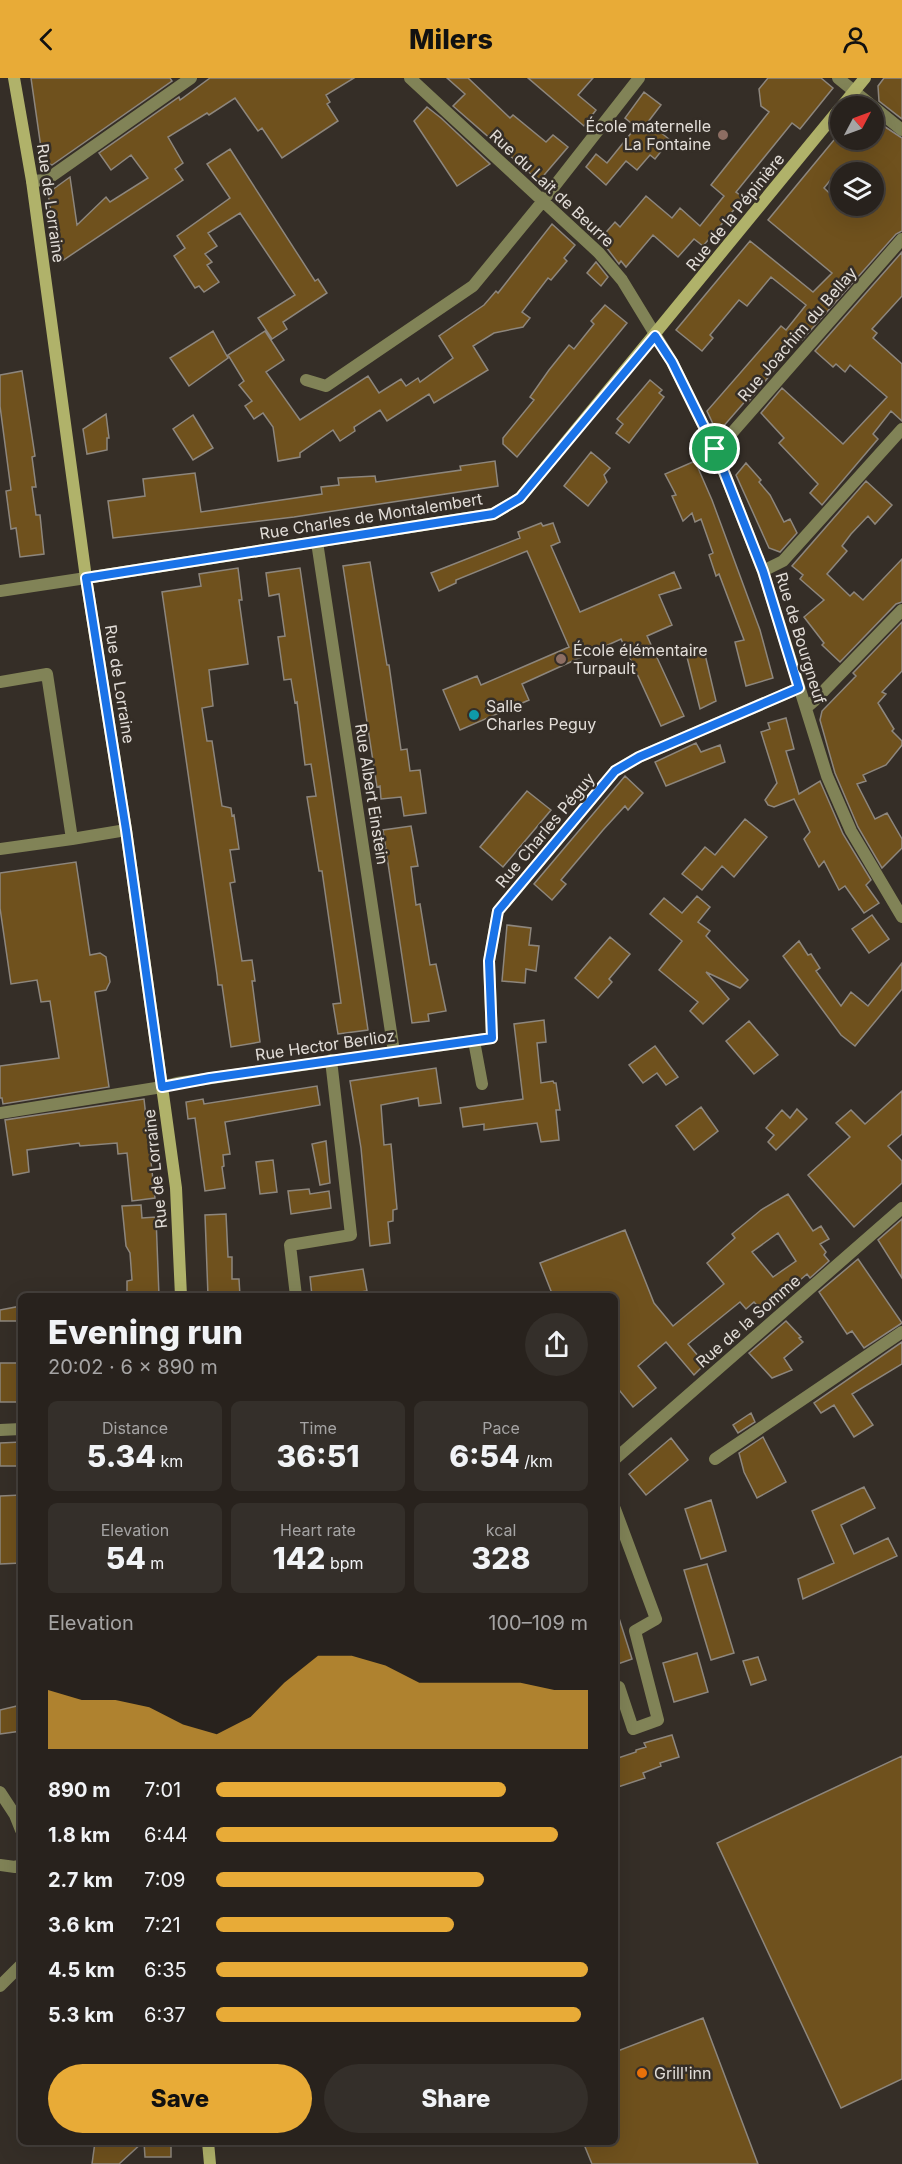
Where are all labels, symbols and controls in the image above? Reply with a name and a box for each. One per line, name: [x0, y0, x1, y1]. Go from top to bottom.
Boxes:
icon: back: [30, 23, 63, 56]
text: Milers: [409, 23, 493, 56]
icon: person: [839, 23, 872, 56]
north arrow: [830, 96, 884, 150]
map controls: [830, 96, 884, 216]
place label: École maternelle La Fontaine: [585, 116, 711, 154]
street label: Rue du Lait de Beurre: [485, 125, 619, 251]
marker: École maternelle La Fontaine: [716, 128, 730, 142]
street label: Rue de Lorraine: [33, 142, 69, 264]
street label: Rue de la Pépinière: [681, 149, 789, 275]
button: layers: [830, 162, 884, 216]
street label: Rue Joachim du Bellay: [733, 263, 861, 405]
pin: [689, 423, 740, 474]
icon: arrive: [698, 432, 731, 465]
street label: Rue Charles de Montalembert: [258, 488, 484, 544]
street label: Rue de Bourgneuf: [771, 570, 831, 706]
street label: Rue de Lorraine: [101, 623, 139, 745]
place label: École élémentaire Turpault: [573, 640, 708, 678]
marker: École élémentaire Turpault: [554, 652, 568, 666]
place label: Salle Charles Peguy: [486, 696, 596, 734]
marker: Salle Charles Peguy: [467, 708, 481, 722]
street label: Rue Albert Einstein: [351, 722, 393, 866]
street label: Rue Charles Péguy: [491, 768, 599, 892]
street label: Rue Hector Berlioz: [254, 1025, 396, 1065]
street label: Rue de Lorraine: [139, 1108, 171, 1230]
street label: Rue de la Somme: [692, 1270, 804, 1372]
text: Evening run: [48, 1312, 243, 1352]
button: share: [525, 1313, 588, 1376]
text: 20:02 · 6 × 890 m: [48, 1355, 218, 1379]
text: Distance: [102, 1418, 168, 1438]
text: Time: [299, 1418, 337, 1438]
text: Pace: [482, 1418, 520, 1438]
text: 5.34: [87, 1438, 156, 1474]
text: 36:51: [277, 1438, 359, 1474]
text: 6:54: [449, 1438, 520, 1474]
text: km: [156, 1451, 183, 1471]
text: /km: [520, 1451, 553, 1471]
text: Elevation: [101, 1520, 169, 1540]
text: Heart rate: [280, 1520, 356, 1540]
text: kcal: [486, 1520, 516, 1540]
text: 54: [106, 1540, 146, 1576]
text: 142: [272, 1540, 325, 1576]
text: 328: [472, 1540, 530, 1576]
text: m: [146, 1553, 164, 1573]
text: bpm: [325, 1553, 364, 1573]
text: Elevation: [48, 1611, 134, 1635]
text: 100–109 m: [488, 1611, 588, 1635]
text: 890 m: [48, 1778, 110, 1802]
text: 7:01: [144, 1778, 181, 1802]
text: 1.8 km: [48, 1823, 110, 1847]
text: 6:44: [144, 1823, 188, 1847]
text: 2.7 km: [48, 1868, 113, 1892]
text: 7:09: [144, 1868, 185, 1892]
text: 3.6 km: [48, 1913, 114, 1937]
text: 7:21: [144, 1913, 181, 1937]
text: 4.5 km: [48, 1958, 115, 1982]
text: 6:35: [144, 1958, 187, 1982]
text: 5.3 km: [48, 2003, 114, 2027]
text: 6:37: [144, 2003, 186, 2027]
place label: Grill'inn: [654, 2063, 711, 2083]
button: Save: [48, 2064, 312, 2133]
button: Share: [324, 2064, 588, 2133]
marker: Grill'inn: [635, 2066, 649, 2080]

